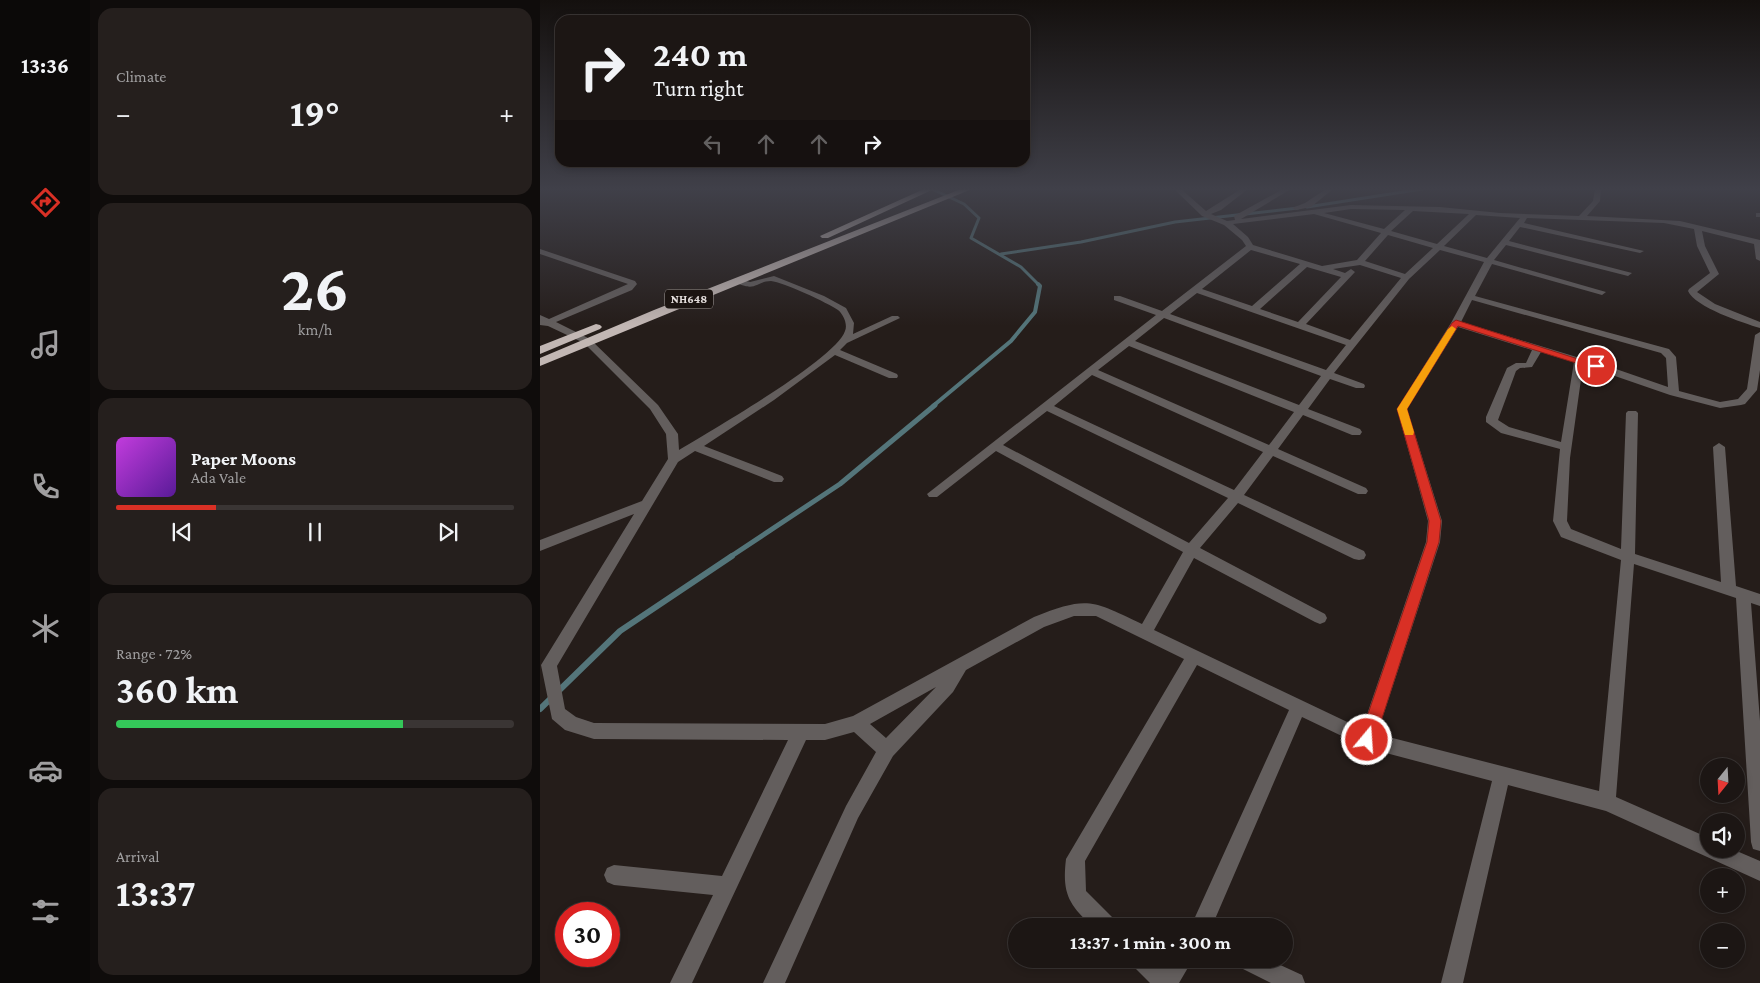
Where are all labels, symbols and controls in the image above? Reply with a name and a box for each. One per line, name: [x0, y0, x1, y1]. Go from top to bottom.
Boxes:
icon: right: [570, 35, 635, 100]
text: 240 m: [653, 35, 747, 74]
text: 13:36: [21, 53, 69, 78]
text: Climate: [116, 68, 166, 85]
text: Turn right: [653, 76, 744, 101]
text: 19°: [290, 92, 340, 134]
text: −: [116, 98, 131, 129]
text: +: [499, 98, 514, 129]
icon: left: [699, 130, 727, 158]
icon: ahead: [752, 130, 780, 158]
icon: ahead: [805, 130, 833, 158]
icon: right: [858, 130, 886, 158]
icon: directions: [28, 185, 63, 220]
text: 26: [281, 252, 349, 324]
road number: NH648: [665, 290, 713, 308]
text: km/h: [298, 321, 332, 338]
icon: music: [28, 327, 63, 362]
pin: [1575, 345, 1617, 387]
icon: arrive: [1582, 352, 1610, 380]
text: Paper Moons: [191, 448, 296, 469]
icon: phone: [28, 469, 63, 504]
text: Ada Vale: [191, 469, 246, 486]
icon: previous: [168, 518, 196, 546]
icon: pause: [301, 518, 329, 546]
icon: next: [434, 518, 462, 546]
icon: climate: [28, 611, 63, 646]
text: Range · 72%: [116, 645, 192, 662]
text: 360 km: [116, 669, 239, 711]
position arrow: [1340, 713, 1392, 765]
icon: car: [28, 753, 63, 788]
north arrow: [1700, 758, 1745, 802]
map controls: [1700, 758, 1745, 968]
button: sound: [1700, 813, 1745, 858]
text: Arrival: [116, 848, 160, 865]
button: +: [1700, 868, 1745, 913]
text: 13:37: [116, 872, 196, 914]
icon: filters: [28, 894, 63, 929]
speed limit sign: 30: [555, 902, 620, 967]
button: −: [1700, 923, 1745, 968]
text: 13:37 · 1 min · 300 m: [1070, 932, 1231, 953]

